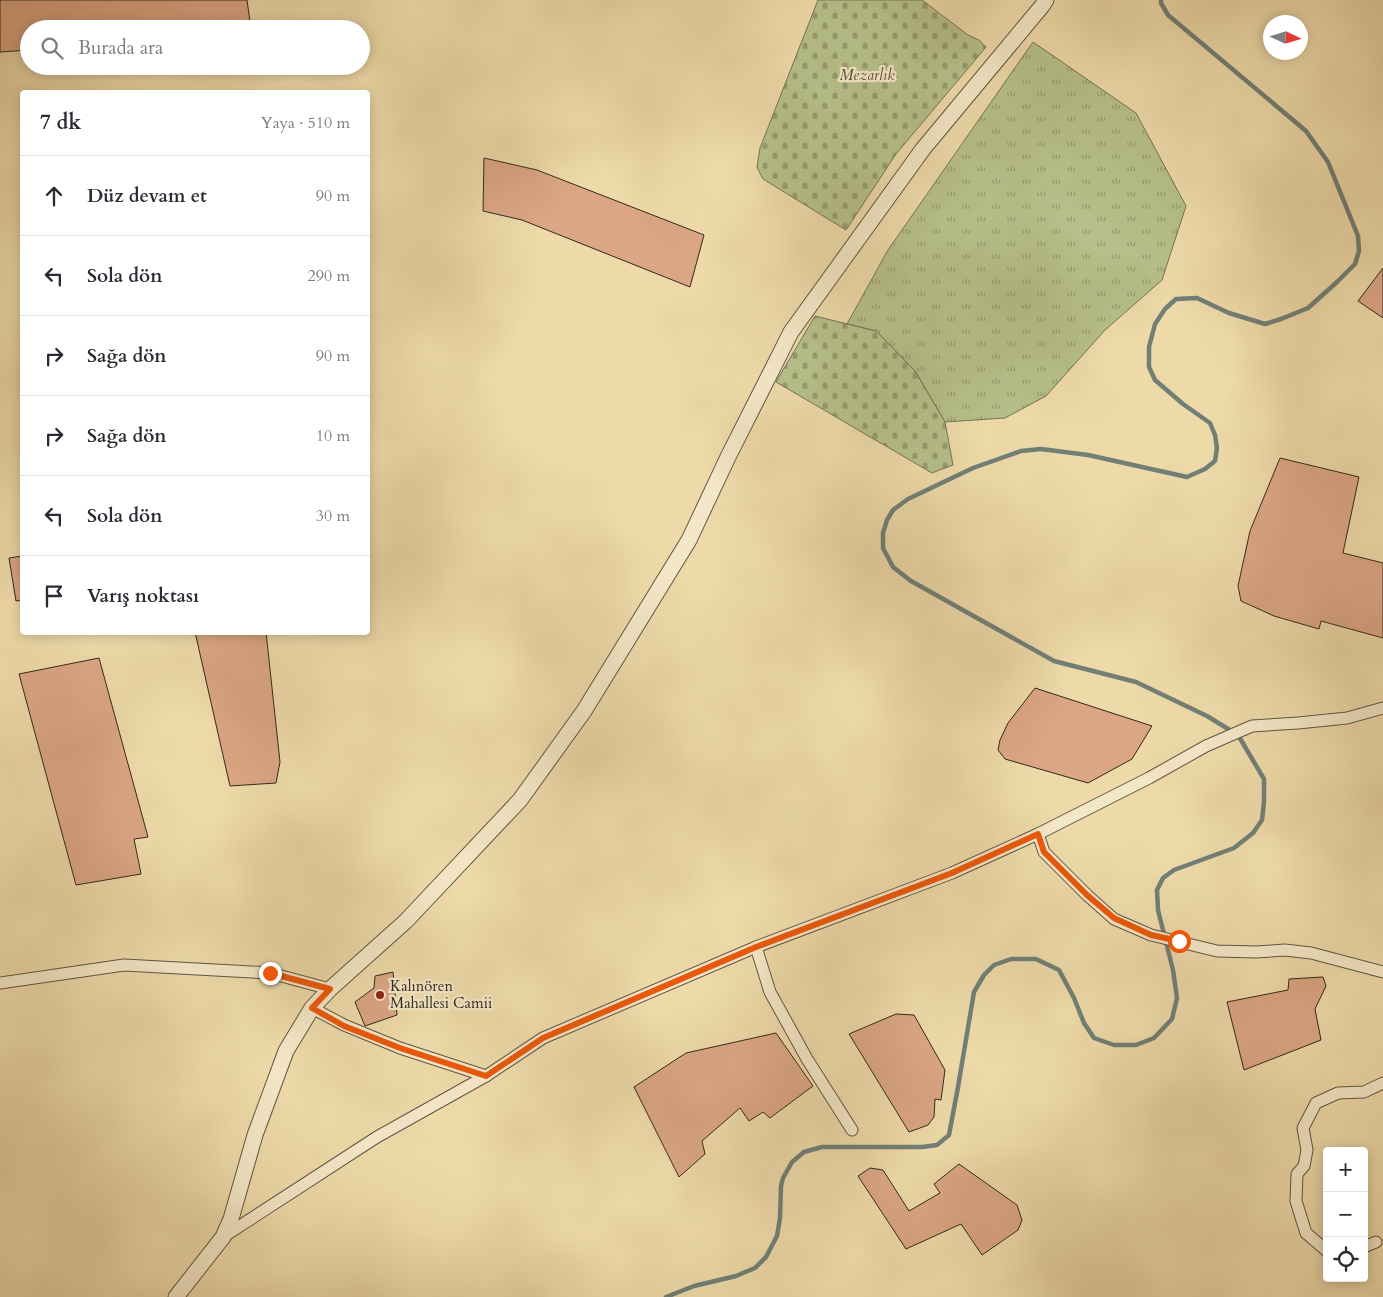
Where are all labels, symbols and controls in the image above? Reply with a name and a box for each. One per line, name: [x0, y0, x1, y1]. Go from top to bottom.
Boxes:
north arrow: [1263, 15, 1308, 60]
search box: [20, 20, 370, 75]
icon: search: [38, 34, 66, 62]
text: Burada ara: [78, 35, 163, 61]
park label: Mezarlık: [839, 65, 895, 85]
text: 7 dk: [40, 108, 81, 137]
text: Yaya · 510 m: [261, 112, 350, 134]
icon: ahead: [40, 182, 68, 210]
text: Düz devam et: [87, 183, 207, 209]
text: 90 m: [316, 185, 350, 207]
icon: left: [40, 262, 68, 290]
text: Sola dön: [87, 263, 162, 289]
text: 290 m: [308, 265, 350, 287]
icon: right: [40, 342, 68, 370]
text: Sağa dön: [87, 343, 167, 369]
text: 90 m: [316, 345, 350, 367]
icon: right: [40, 422, 68, 450]
text: Sağa dön: [87, 423, 167, 449]
text: 10 m: [316, 425, 350, 447]
icon: left: [40, 502, 68, 530]
text: Sola dön: [87, 503, 162, 529]
text: 30 m: [316, 505, 350, 527]
icon: arrive: [40, 582, 68, 610]
text: Varış noktası: [87, 583, 199, 609]
route start: [1168, 930, 1191, 953]
route end: [259, 962, 282, 985]
place label: Kalınören Mahallesi Camii: [390, 976, 492, 1013]
marker: Kalınören Mahallesi Camii: [374, 989, 386, 1001]
map controls: [1323, 1147, 1368, 1282]
button: +: [1323, 1147, 1368, 1192]
button: −: [1323, 1192, 1368, 1237]
button: locate: [1323, 1237, 1368, 1282]

